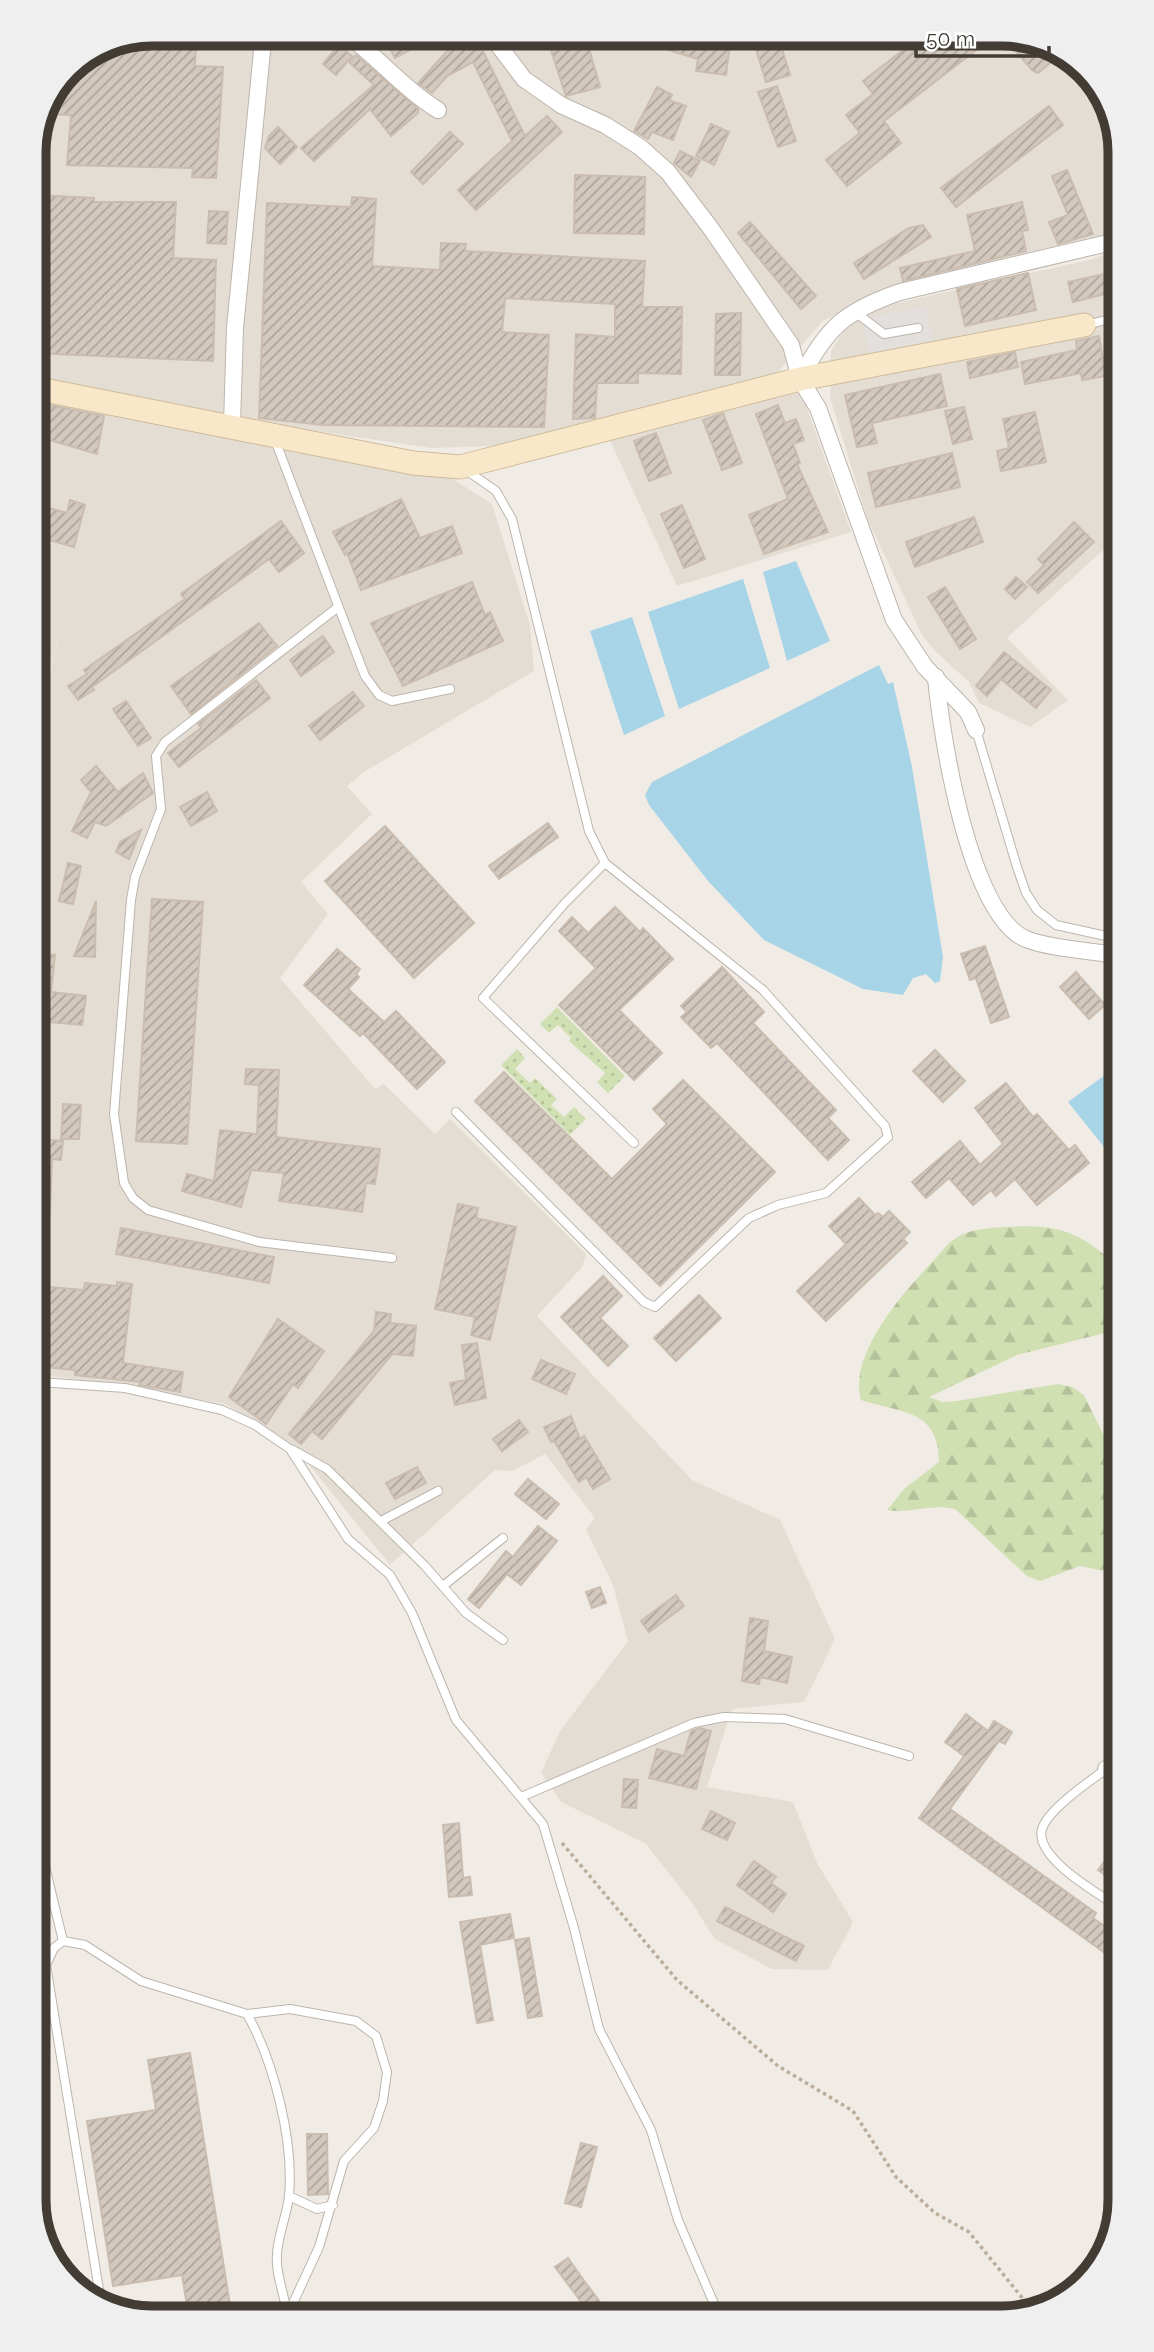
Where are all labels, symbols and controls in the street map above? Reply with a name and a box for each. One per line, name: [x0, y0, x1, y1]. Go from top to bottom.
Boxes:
scale bar: [916, 14, 1049, 58]
text: 50 m: [926, 26, 975, 51]

